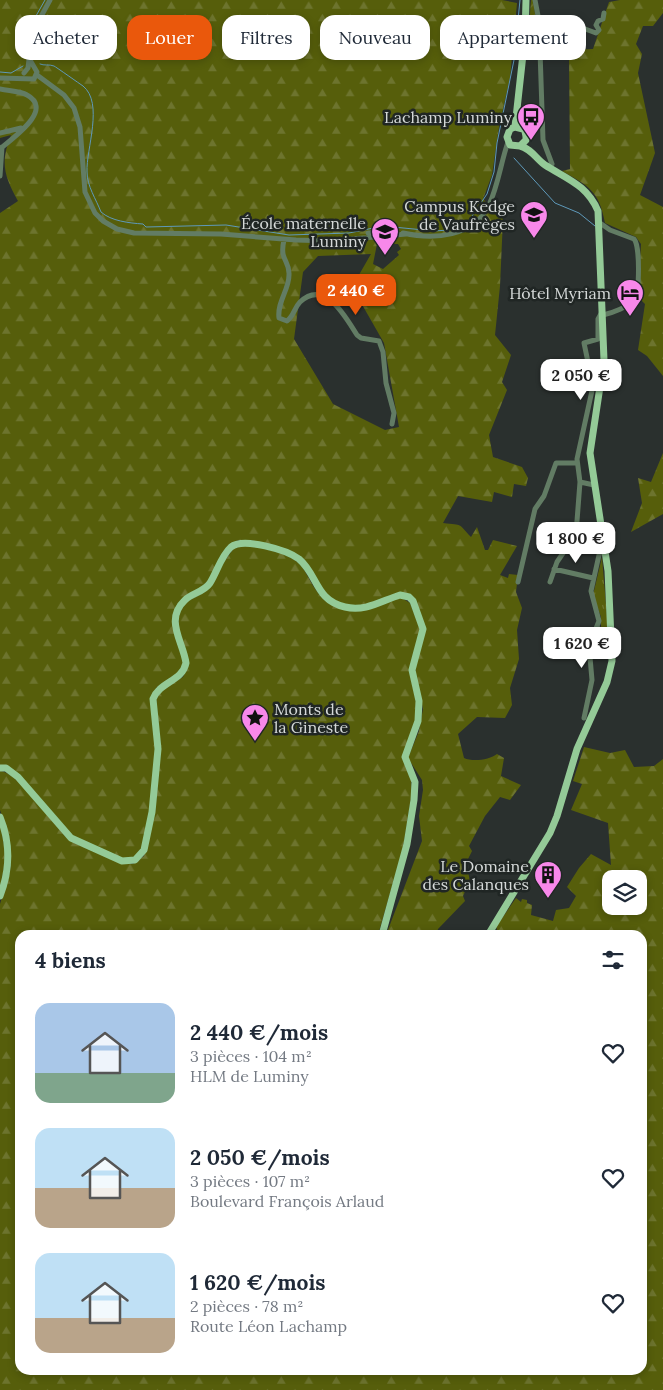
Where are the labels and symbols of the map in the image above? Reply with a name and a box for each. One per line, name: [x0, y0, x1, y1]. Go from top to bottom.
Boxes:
bus stop icon: Lachamp Luminy: [516, 102, 546, 141]
place label: Lachamp Luminy: [384, 107, 513, 127]
place label: Campus Kedge de Vaufrèges: [404, 196, 515, 234]
school or university icon: Campus Kedge de Vaufrèges: [519, 200, 549, 239]
place label: École maternelle Luminy: [241, 213, 367, 251]
school or university icon: École maternelle Luminy: [370, 217, 400, 256]
pin: 2 440 €: [310, 274, 402, 316]
hotel icon: Hôtel Myriam: [615, 278, 645, 317]
place label: Hôtel Myriam: [509, 283, 611, 303]
pin: 2 050 €: [535, 358, 627, 401]
pin: 1 800 €: [530, 522, 622, 564]
pin: 1 620 €: [536, 626, 628, 669]
place label: Monts de la Gineste: [274, 699, 348, 737]
place icon: Monts de la Gineste: [240, 703, 270, 742]
place label: Le Domaine des Calanques: [423, 856, 529, 894]
building icon: Le Domaine des Calanques: [533, 860, 563, 899]

